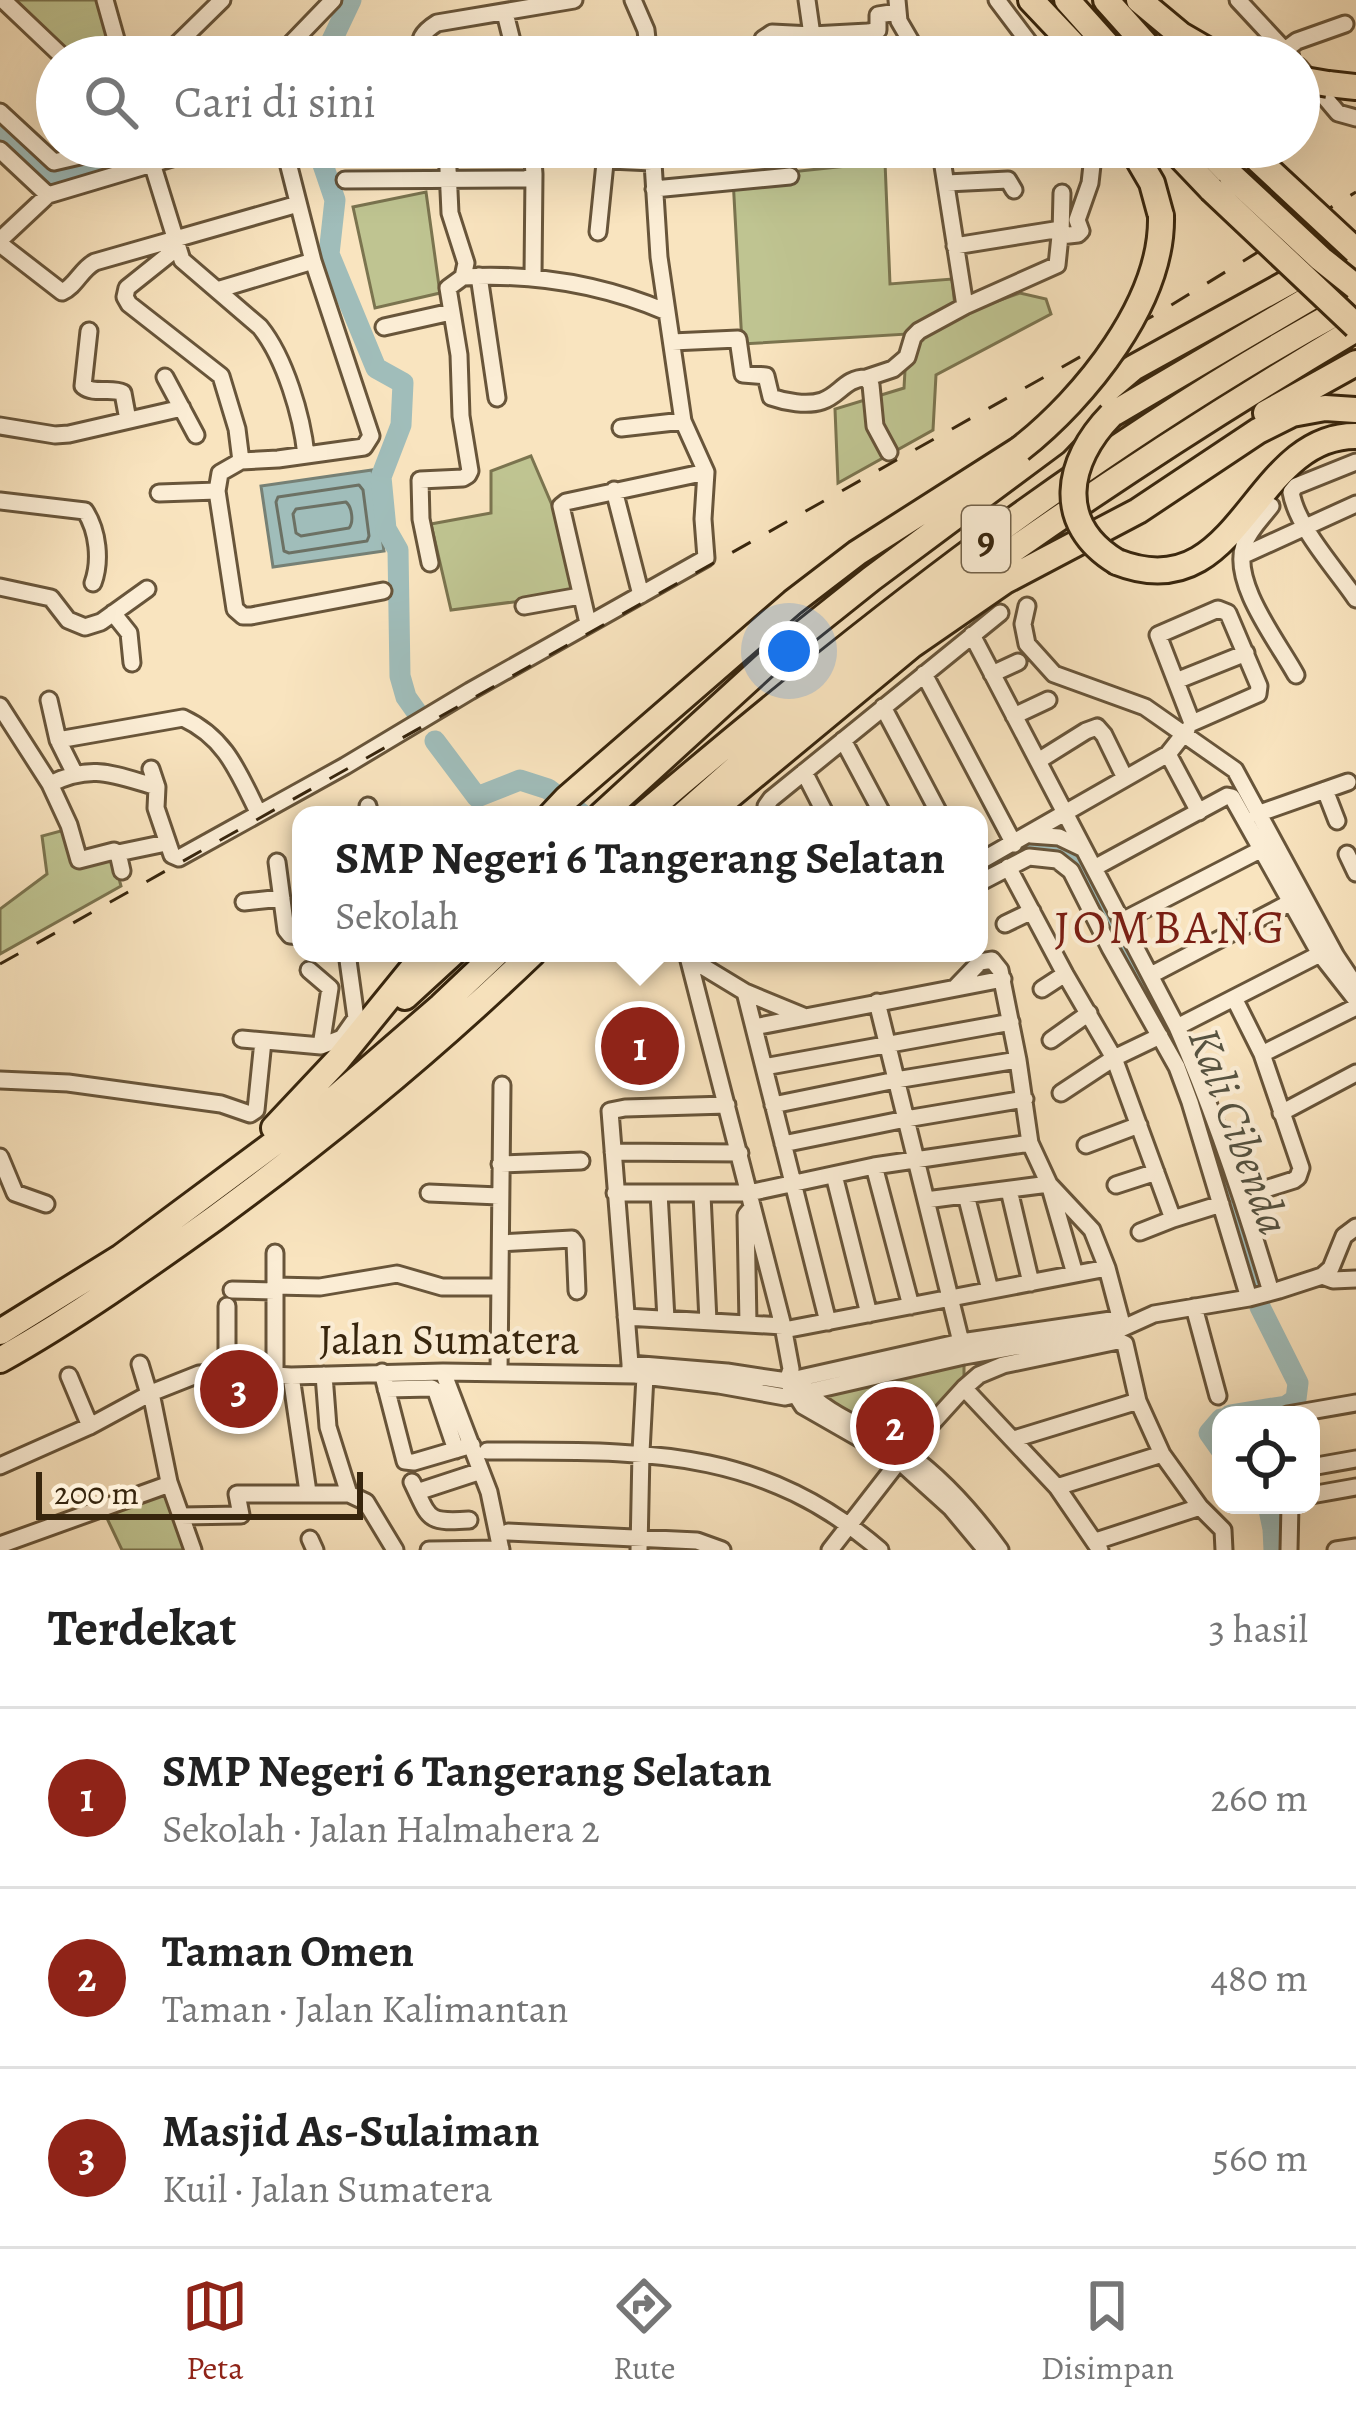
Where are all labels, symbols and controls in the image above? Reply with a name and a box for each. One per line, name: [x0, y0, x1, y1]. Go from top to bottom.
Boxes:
search box: [36, 36, 1320, 168]
icon: search: [78, 69, 144, 135]
text: Cari di sini: [174, 71, 376, 133]
road number: 9: [962, 506, 1010, 572]
your location: [759, 621, 819, 681]
popup: [292, 806, 988, 962]
text: SMP Negeri 6 Tangerang Selatan: [335, 827, 945, 889]
text: Sekolah: [335, 889, 459, 942]
district label: JOMBANG: [1054, 894, 1288, 960]
pin: 1: [601, 1001, 679, 1091]
water label: Kali Cibenda: [1173, 1019, 1305, 1243]
street label: Jalan Sumatera: [319, 1311, 580, 1368]
pin: 3: [200, 1344, 278, 1434]
pin: 2: [856, 1381, 934, 1471]
map controls: [1212, 1406, 1320, 1514]
button: locate: [1212, 1406, 1320, 1514]
scale bar: [36, 1466, 363, 1519]
text: 200 m: [54, 1470, 139, 1515]
text: Terdekat: [48, 1593, 236, 1663]
text: 3 hasil: [1209, 1602, 1308, 1655]
text: SMP Negeri 6 Tangerang Selatan: [162, 1740, 772, 1802]
text: 1: [80, 1771, 94, 1824]
text: 260 m: [1210, 1771, 1308, 1824]
text: Sekolah · Jalan Halmahera 2: [162, 1802, 600, 1855]
text: Taman Omen: [162, 1920, 414, 1982]
text: 2: [78, 1951, 96, 2004]
text: 480 m: [1210, 1951, 1308, 2004]
text: Taman · Jalan Kalimantan: [162, 1982, 568, 2035]
text: Masjid As-Sulaiman: [162, 2100, 540, 2162]
text: 3: [79, 2131, 95, 2184]
text: 560 m: [1212, 2131, 1308, 2184]
text: Kuil · Jalan Sumatera: [162, 2162, 493, 2215]
tab: Peta: [182, 2273, 248, 2390]
tab: Rute: [611, 2273, 677, 2390]
tab: Disimpan: [1041, 2273, 1174, 2390]

